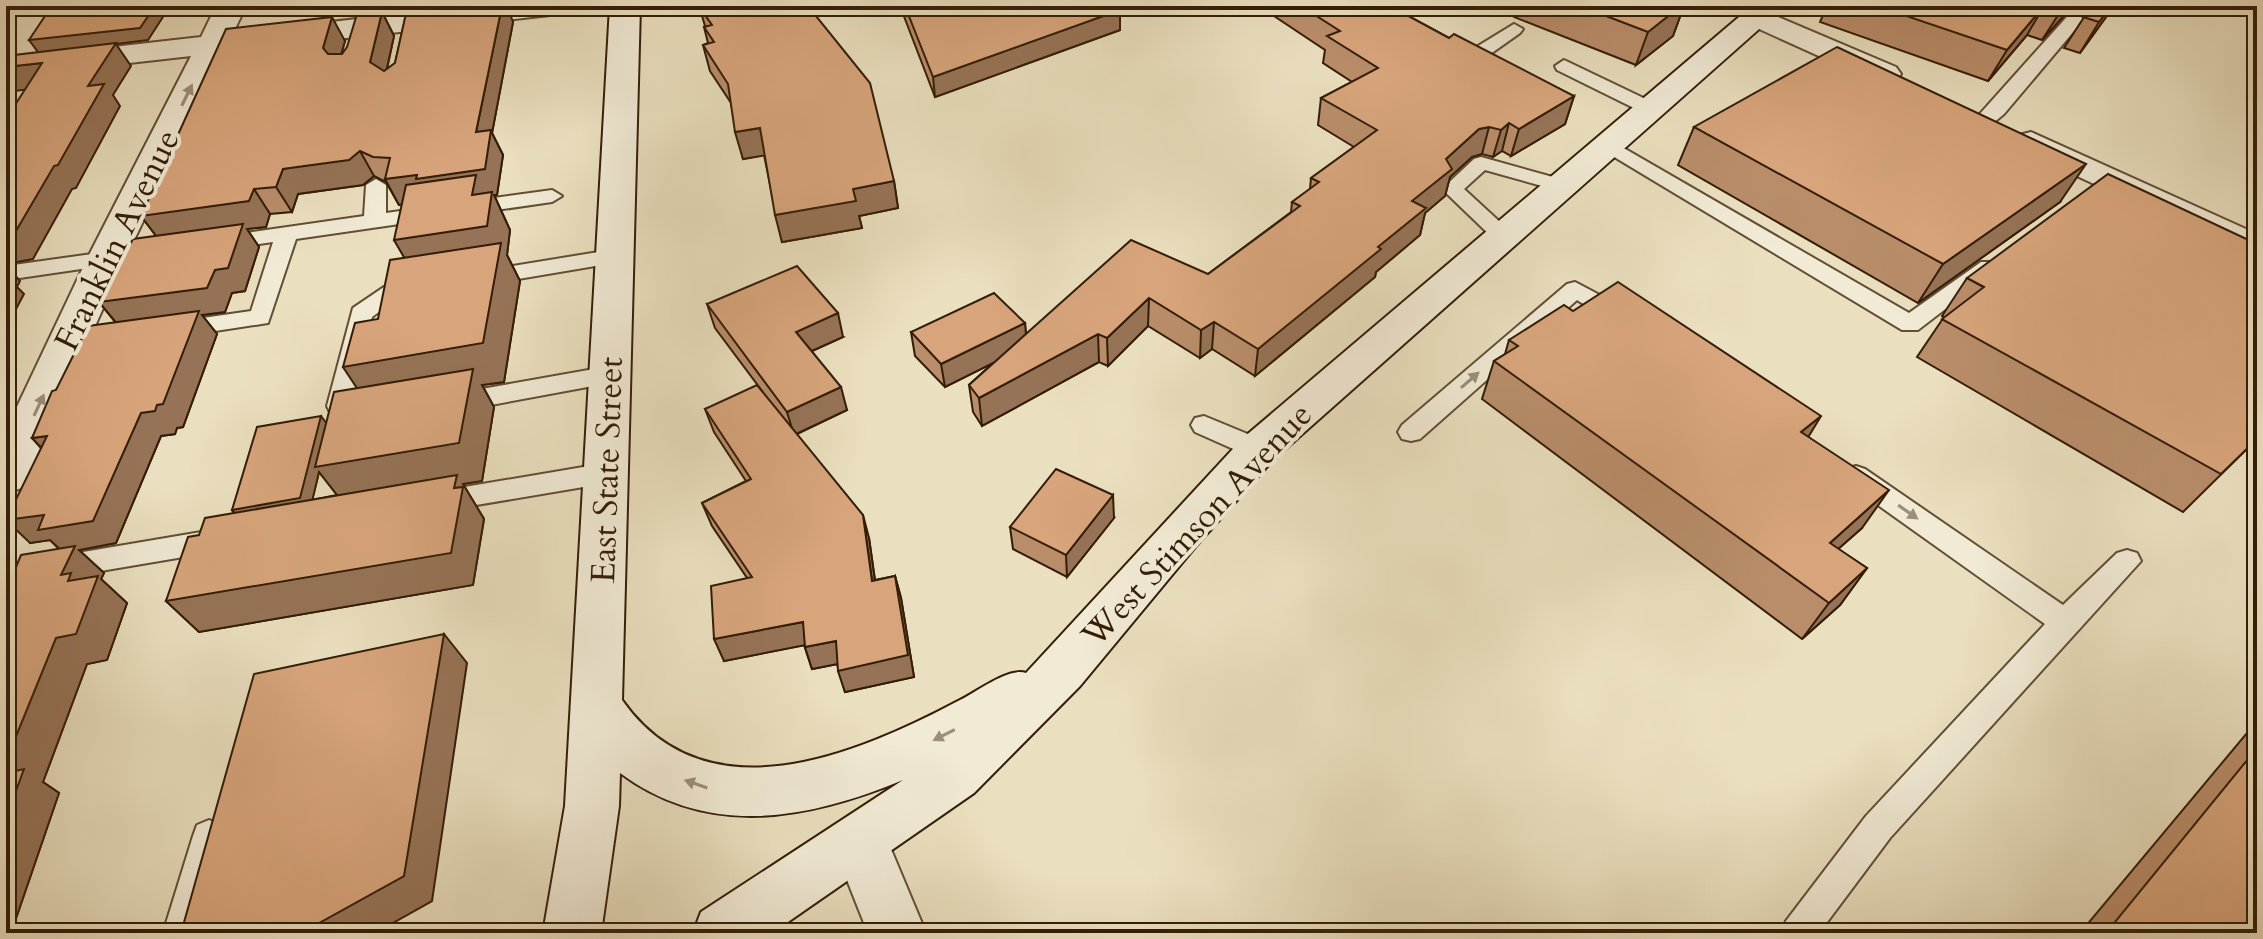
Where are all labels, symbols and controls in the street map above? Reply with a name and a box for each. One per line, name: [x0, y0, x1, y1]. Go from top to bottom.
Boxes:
one-way arrow: [180, 83, 194, 106]
street label: Franklin Avenue: [44, 122, 190, 358]
street label: East State Street: [580, 356, 634, 584]
one-way arrow: [1460, 372, 1480, 390]
one-way arrow: [32, 393, 45, 417]
street label: West Stimson Avenue: [1071, 393, 1323, 658]
one-way arrow: [1897, 504, 1918, 519]
one-way arrow: [932, 728, 955, 742]
one-way arrow: [684, 777, 708, 789]

